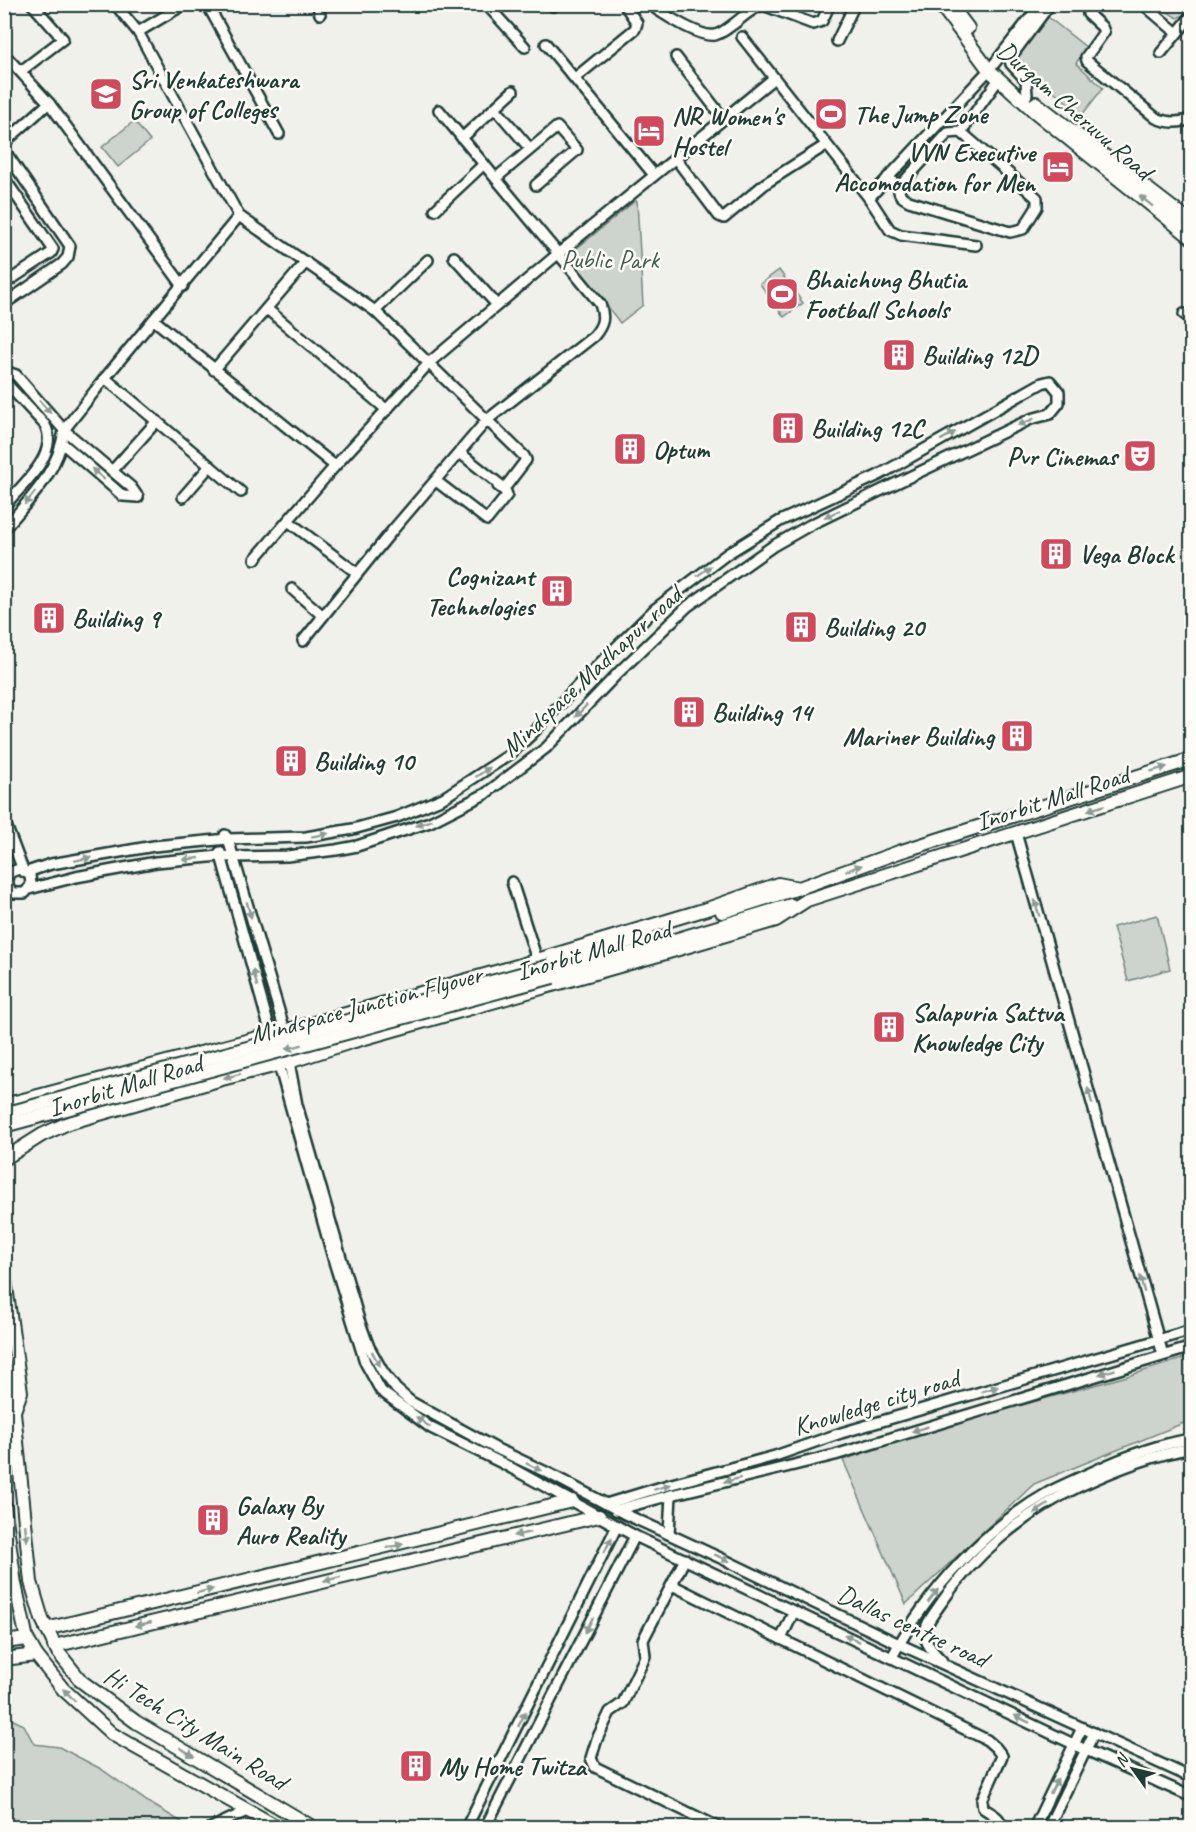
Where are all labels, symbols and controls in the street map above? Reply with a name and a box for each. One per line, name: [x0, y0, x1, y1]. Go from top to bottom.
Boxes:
street label: Durgam Cheruvu Road: [990, 34, 1162, 189]
place label: Sri Venkateshwara Group of Colleges: [129, 63, 301, 126]
school or university icon: Sri Venkateshwara Group of Colleges: [88, 76, 124, 112]
sports icon: The Jump Zone: [813, 96, 849, 132]
place label: The Jump Zone: [854, 98, 989, 131]
place label: NR Women's Hostel: [672, 100, 786, 163]
hotel icon: NR Women's Hostel: [631, 113, 667, 149]
place label: VVN Executive Accomodation for Men: [834, 136, 1037, 199]
hotel icon: VVN Executive Accomodation for Men: [1040, 149, 1076, 185]
one-way arrow: [1138, 195, 1154, 208]
park label: Public Park: [561, 243, 660, 276]
place label: Bhaichung Bhutia Football Schools: [805, 263, 968, 326]
sports icon: Bhaichung Bhutia Football Schools: [764, 276, 800, 312]
building icon: Building 12D: [881, 337, 917, 373]
place label: Building 12D: [922, 339, 1040, 372]
one-way arrow: [38, 399, 51, 414]
building icon: Building 12C: [770, 410, 806, 446]
place label: Building 12C: [811, 412, 927, 445]
one-way arrow: [1017, 417, 1035, 427]
building icon: Optum: [612, 431, 648, 467]
one-way arrow: [940, 431, 957, 441]
place label: Optum: [653, 433, 710, 466]
theatre icon: Pvr Cinemas: [1122, 438, 1158, 474]
place label: Pvr Cinemas: [1007, 440, 1120, 473]
one-way arrow: [90, 468, 106, 481]
one-way arrow: [24, 491, 36, 506]
one-way arrow: [823, 510, 840, 519]
building icon: Vega Block: [1038, 536, 1074, 572]
place label: Vega Block: [1079, 538, 1176, 571]
place label: Cognizant Technologies: [427, 560, 537, 623]
one-way arrow: [695, 565, 711, 577]
building icon: Cognizant Technologies: [539, 573, 575, 609]
street label: Mindspace Madhapur road: [494, 576, 692, 764]
building icon: Building 9: [31, 600, 67, 636]
place label: Building 9: [72, 602, 162, 635]
building icon: Building 20: [783, 609, 819, 645]
place label: Building 20: [824, 611, 926, 644]
building icon: Building 14: [671, 694, 707, 730]
place label: Building 14: [712, 696, 815, 729]
one-way arrow: [574, 704, 588, 718]
building icon: Mariner Building: [999, 718, 1035, 754]
place label: Mariner Building: [843, 720, 997, 753]
building icon: Building 10: [273, 743, 309, 779]
place label: Building 10: [314, 745, 416, 778]
street label: Inorbit Mall Road: [972, 757, 1136, 839]
one-way arrow: [1150, 764, 1168, 773]
one-way arrow: [475, 767, 491, 778]
one-way arrow: [1087, 803, 1105, 813]
one-way arrow: [414, 819, 432, 829]
one-way arrow: [310, 830, 329, 839]
one-way arrow: [74, 854, 93, 863]
one-way arrow: [182, 854, 201, 863]
one-way arrow: [845, 863, 863, 872]
one-way arrow: [1032, 899, 1041, 917]
one-way arrow: [245, 901, 254, 919]
street label: Inorbit Mall Road: [512, 912, 678, 988]
street label: Mindspace Junction Flyover: [247, 957, 488, 1051]
one-way arrow: [250, 969, 259, 987]
place label: Salapuria Sattva Knowledge City: [912, 996, 1066, 1059]
building icon: Salapuria Sattva Knowledge City: [871, 1009, 907, 1045]
one-way arrow: [285, 1043, 303, 1053]
street label: Inorbit Mall Road: [44, 1045, 209, 1124]
one-way arrow: [223, 1072, 241, 1082]
one-way arrow: [1084, 1087, 1094, 1105]
one-way arrow: [1137, 1275, 1146, 1293]
one-way arrow: [371, 1351, 381, 1368]
street label: Knowledge city road: [790, 1361, 966, 1443]
one-way arrow: [1098, 1368, 1116, 1377]
one-way arrow: [981, 1384, 999, 1393]
one-way arrow: [415, 1416, 431, 1428]
one-way arrow: [911, 1425, 929, 1434]
one-way arrow: [526, 1462, 544, 1472]
one-way arrow: [723, 1476, 741, 1486]
one-way arrow: [653, 1482, 671, 1491]
place label: Galaxy By Auro Reality: [236, 1489, 348, 1552]
building icon: Galaxy By Auro Reality: [195, 1502, 231, 1538]
one-way arrow: [1033, 1504, 1049, 1515]
one-way arrow: [21, 1523, 30, 1542]
one-way arrow: [513, 1530, 531, 1540]
one-way arrow: [604, 1536, 613, 1553]
one-way arrow: [386, 1540, 404, 1550]
one-way arrow: [713, 1554, 730, 1563]
one-way arrow: [323, 1575, 342, 1584]
street label: Dallas centre road: [832, 1577, 997, 1677]
one-way arrow: [196, 1585, 214, 1595]
one-way arrow: [926, 1589, 938, 1604]
one-way arrow: [584, 1616, 594, 1633]
one-way arrow: [133, 1619, 152, 1629]
one-way arrow: [844, 1634, 861, 1643]
street label: Hi Tech City Main Road: [98, 1659, 297, 1800]
one-way arrow: [62, 1687, 76, 1702]
one-way arrow: [517, 1711, 526, 1728]
one-way arrow: [1013, 1714, 1030, 1724]
north arrow: [1103, 1739, 1163, 1799]
one-way arrow: [178, 1747, 195, 1758]
building icon: My Home Twitza: [398, 1748, 434, 1784]
text: N: [1110, 1749, 1134, 1771]
place label: My Home Twitza: [439, 1750, 588, 1783]
one-way arrow: [1050, 1777, 1059, 1794]

